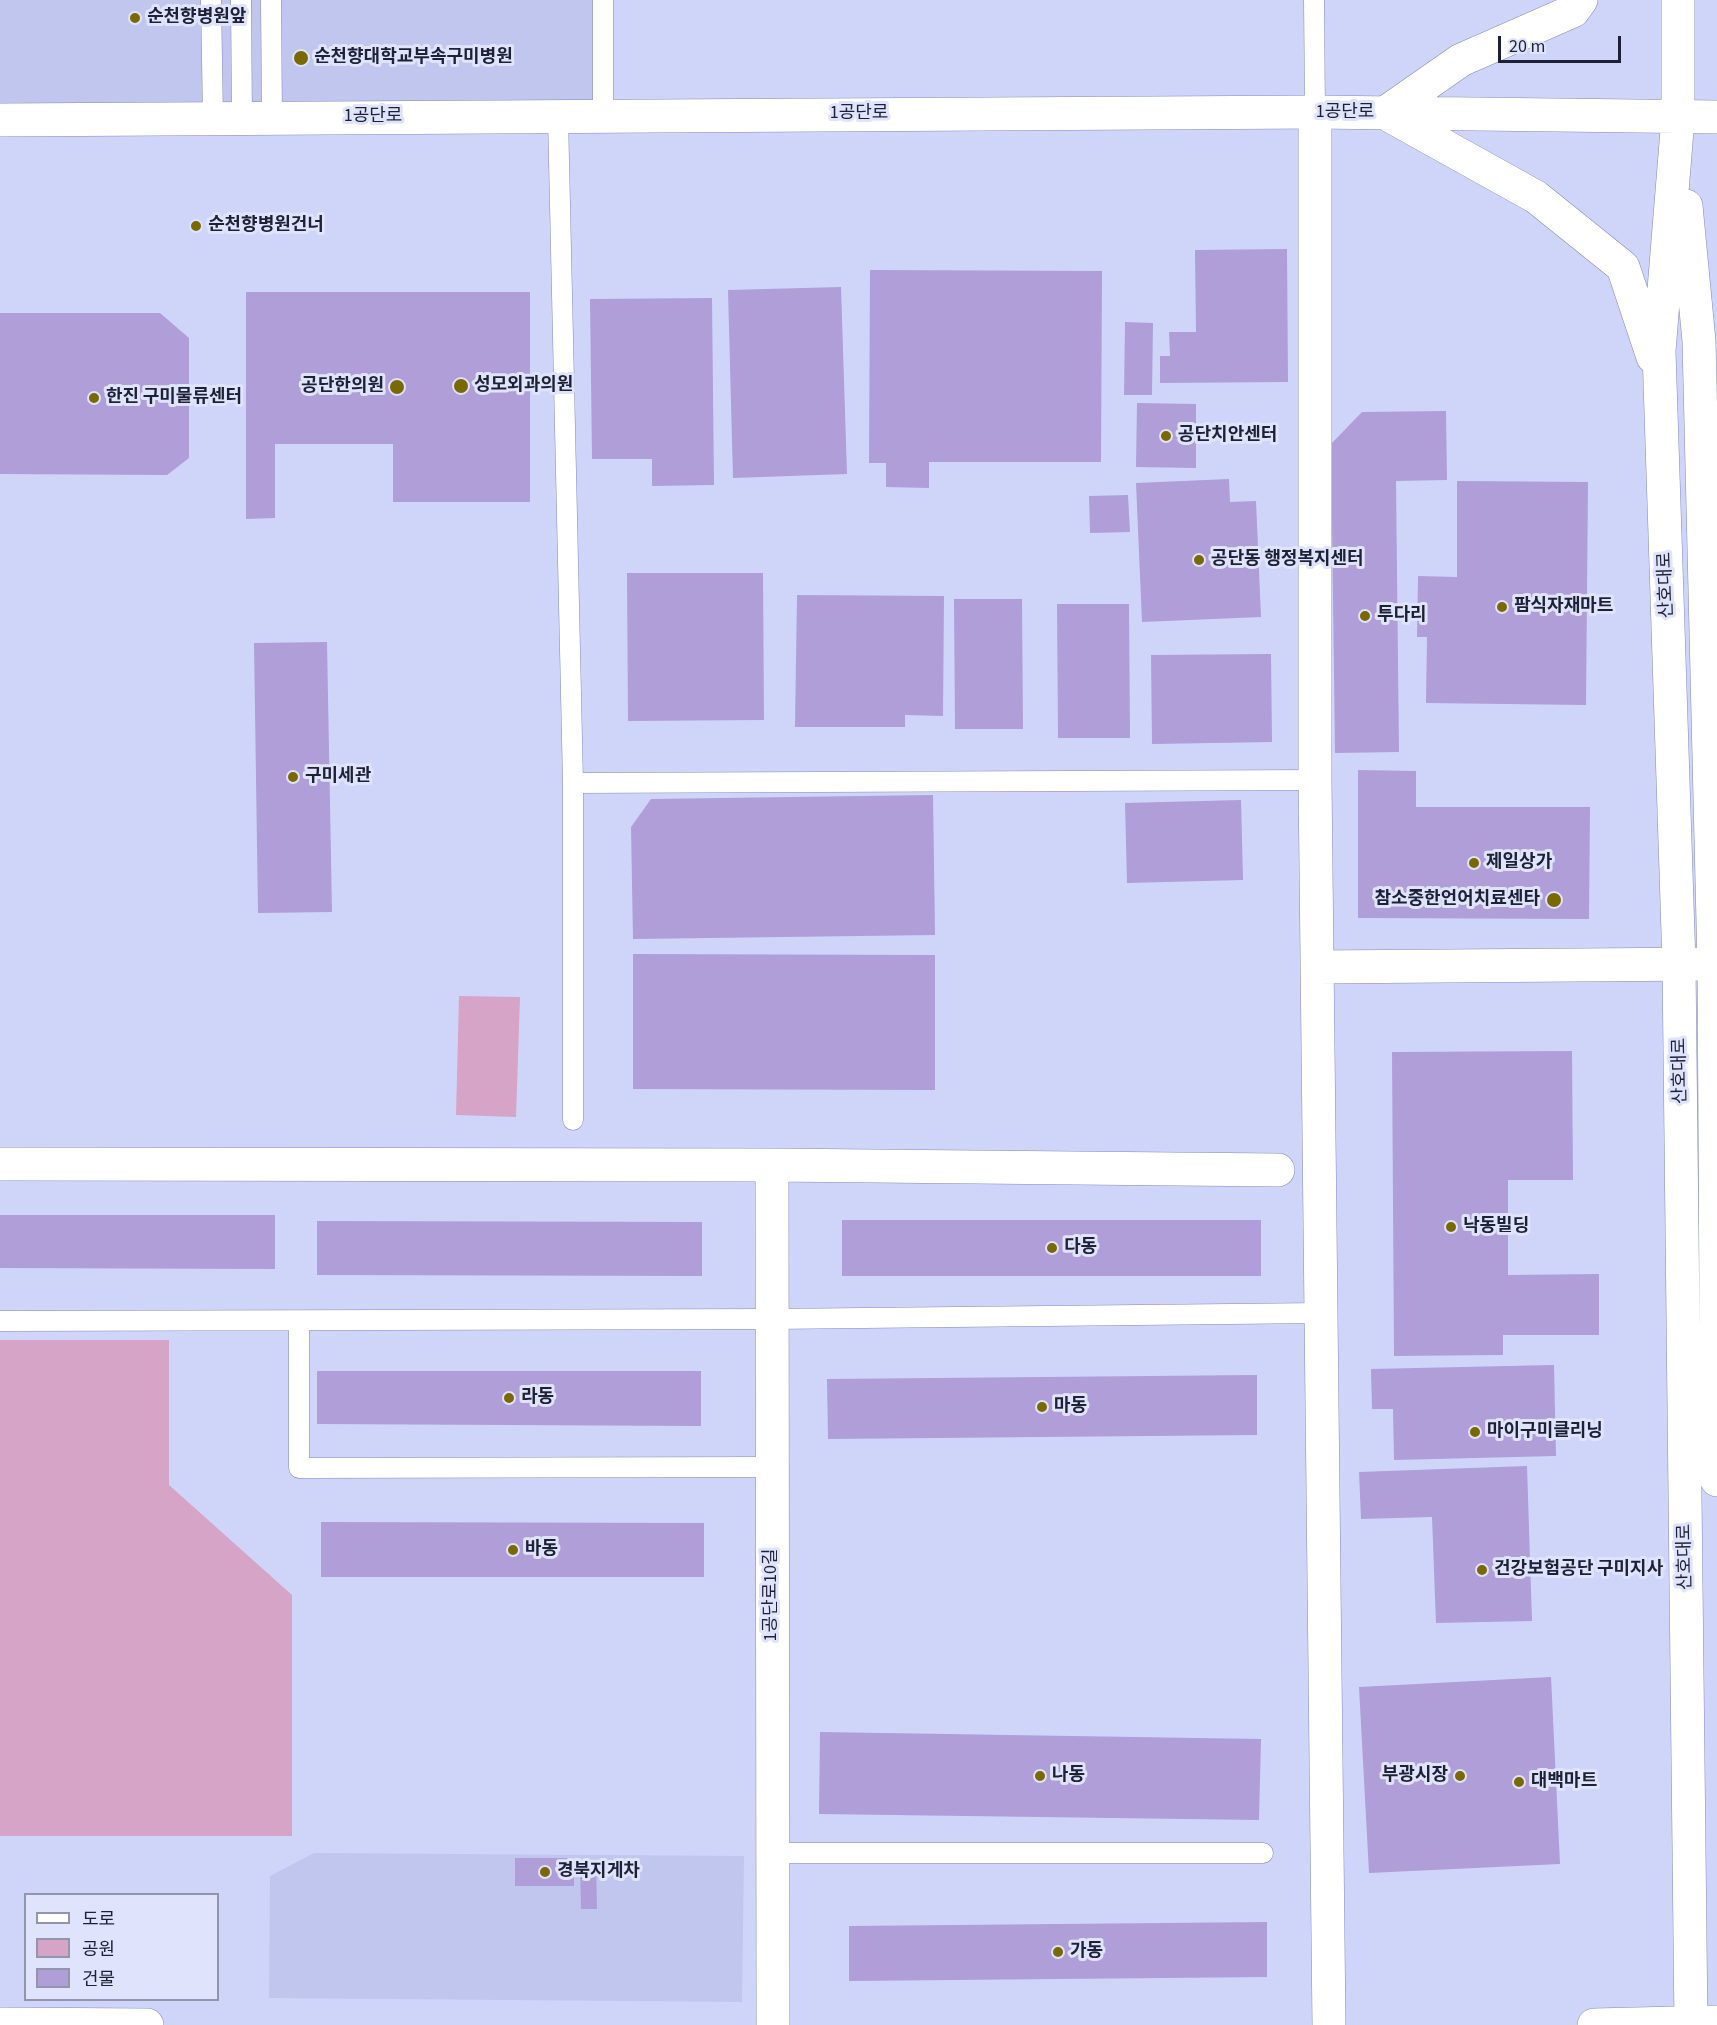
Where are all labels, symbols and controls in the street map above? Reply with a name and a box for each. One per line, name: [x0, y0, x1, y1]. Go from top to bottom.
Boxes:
place label: 순천향병원앞: [147, 7, 246, 29]
marker: 순천향병원앞: [128, 11, 142, 25]
scale bar: [1501, 24, 1624, 62]
text: 20 m: [1509, 34, 1545, 59]
place label: 순천향대학교부속구미병원: [314, 47, 513, 69]
marker: 순천향대학교부속구미병원: [292, 49, 310, 67]
street label: 1공단로: [1316, 102, 1374, 124]
street label: 1공단로: [830, 103, 888, 125]
street label: 1공단로: [344, 106, 402, 128]
place label: 순천향병원건너: [208, 215, 324, 237]
marker: 순천향병원건너: [189, 219, 203, 233]
place label: 성모외과의원: [474, 375, 573, 397]
place label: 공단한의원: [301, 376, 384, 398]
marker: 성모외과의원: [452, 377, 470, 395]
marker: 공단한의원: [388, 378, 406, 396]
place label: 한진 구미물류센터: [106, 387, 242, 409]
marker: 한진 구미물류센터: [87, 391, 101, 405]
place label: 공단치안센터: [1178, 425, 1277, 447]
marker: 공단치안센터: [1159, 429, 1173, 443]
place label: 공단동 행정복지센터: [1211, 549, 1364, 571]
street label: 산호대로: [1655, 552, 1679, 618]
marker: 공단동 행정복지센터: [1192, 553, 1206, 567]
place label: 팜식자재마트: [1514, 596, 1613, 618]
marker: 팜식자재마트: [1495, 600, 1509, 614]
place label: 투다리: [1377, 605, 1427, 627]
marker: 투다리: [1358, 609, 1372, 623]
place label: 구미세관: [305, 766, 371, 788]
marker: 구미세관: [286, 770, 300, 784]
place label: 제일상가: [1486, 852, 1552, 874]
marker: 제일상가: [1467, 856, 1481, 870]
place label: 참소중한언어치료센타: [1374, 889, 1540, 911]
marker: 참소중한언어치료센타: [1545, 891, 1563, 909]
street label: 산호대로: [1670, 1038, 1692, 1104]
place label: 낙동빌딩: [1463, 1216, 1529, 1238]
marker: 낙동빌딩: [1444, 1220, 1458, 1234]
place label: 다동: [1064, 1237, 1097, 1259]
marker: 다동: [1045, 1241, 1059, 1255]
place label: 라동: [521, 1387, 554, 1409]
marker: 라동: [502, 1391, 516, 1405]
place label: 마동: [1054, 1396, 1087, 1418]
marker: 마동: [1035, 1400, 1049, 1414]
place label: 마이구미클리닝: [1487, 1421, 1603, 1443]
marker: 마이구미클리닝: [1468, 1425, 1482, 1439]
street label: 산호대로: [1675, 1524, 1697, 1590]
place label: 바동: [525, 1539, 558, 1561]
marker: 바동: [506, 1543, 520, 1557]
street label: 1공단로10길: [761, 1548, 783, 1642]
place label: 건강보험공단 구미지사: [1494, 1559, 1663, 1581]
marker: 건강보험공단 구미지사: [1475, 1563, 1489, 1577]
place label: 나동: [1052, 1765, 1085, 1787]
place label: 부광시장: [1382, 1765, 1448, 1787]
marker: 나동: [1033, 1769, 1047, 1783]
marker: 부광시장: [1453, 1769, 1467, 1783]
place label: 대백마트: [1531, 1771, 1597, 1793]
marker: 대백마트: [1512, 1775, 1526, 1789]
place label: 경북지게차: [557, 1861, 640, 1883]
marker: 경북지게차: [538, 1865, 552, 1879]
legend: [24, 1893, 219, 2001]
text: 도로: [82, 1907, 115, 1932]
text: 공원: [82, 1937, 115, 1962]
place label: 가동: [1070, 1941, 1103, 1963]
marker: 가동: [1051, 1945, 1065, 1959]
text: 건물: [82, 1967, 115, 1992]

